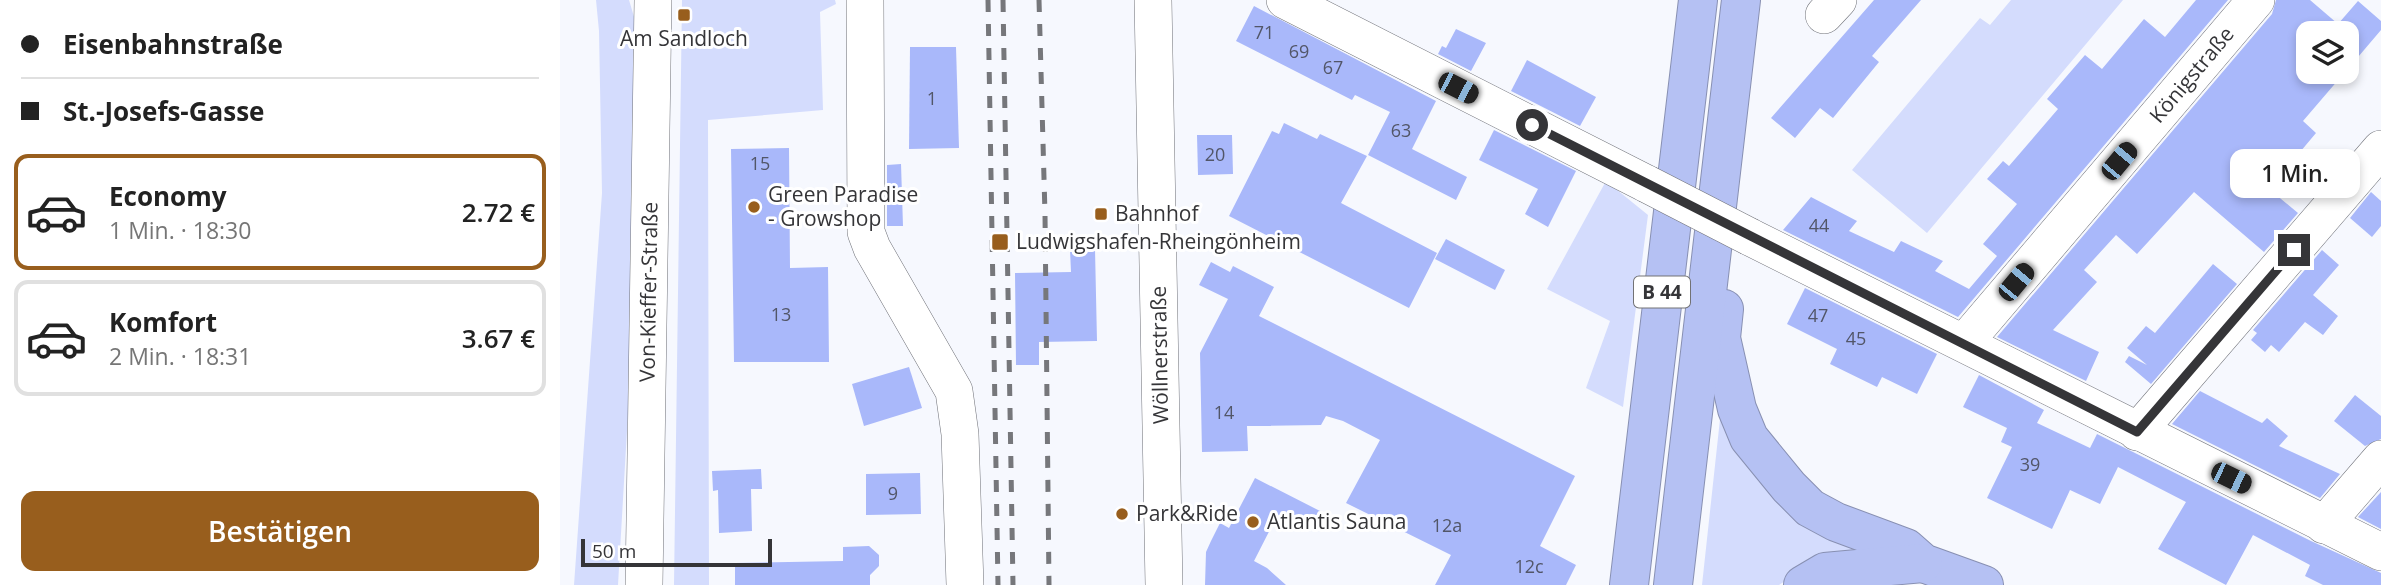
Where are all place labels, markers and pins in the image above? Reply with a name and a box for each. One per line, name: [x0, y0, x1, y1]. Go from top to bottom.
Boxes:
marker: Am Sandloch: [676, 7, 692, 23]
place label: Am Sandloch: [620, 24, 748, 52]
place label: Green Paradise - Growshop: [768, 180, 918, 232]
marker: Green Paradise - Growshop: [746, 199, 762, 215]
place label: Bahnhof: [1115, 199, 1201, 227]
marker: Bahnhof: [1093, 206, 1109, 222]
place label: Ludwigshafen-Rheingönheim: [1016, 227, 1301, 255]
marker: Ludwigshafen-Rheingönheim: [990, 232, 1010, 252]
place label: Park&Ride: [1136, 499, 1238, 527]
marker: Park&Ride: [1114, 506, 1130, 522]
place label: Atlantis Sauna: [1267, 507, 1406, 535]
marker: Atlantis Sauna: [1245, 514, 1261, 530]

